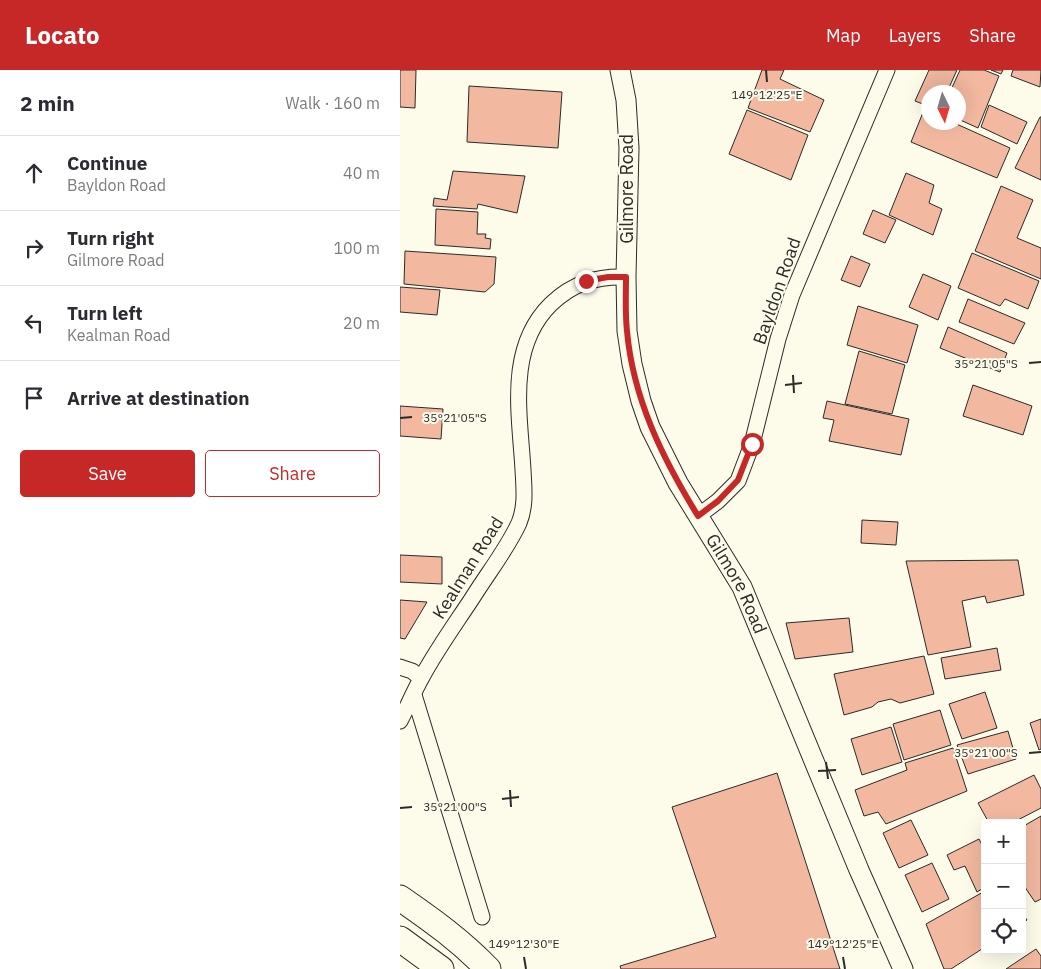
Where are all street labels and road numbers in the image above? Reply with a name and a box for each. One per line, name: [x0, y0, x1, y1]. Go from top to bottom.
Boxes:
street label: Gilmore Road: [615, 134, 638, 244]
street label: Bayldon Road: [747, 234, 806, 347]
street label: Kealman Road: [427, 512, 508, 623]
street label: Gilmore Road: [701, 529, 772, 637]

